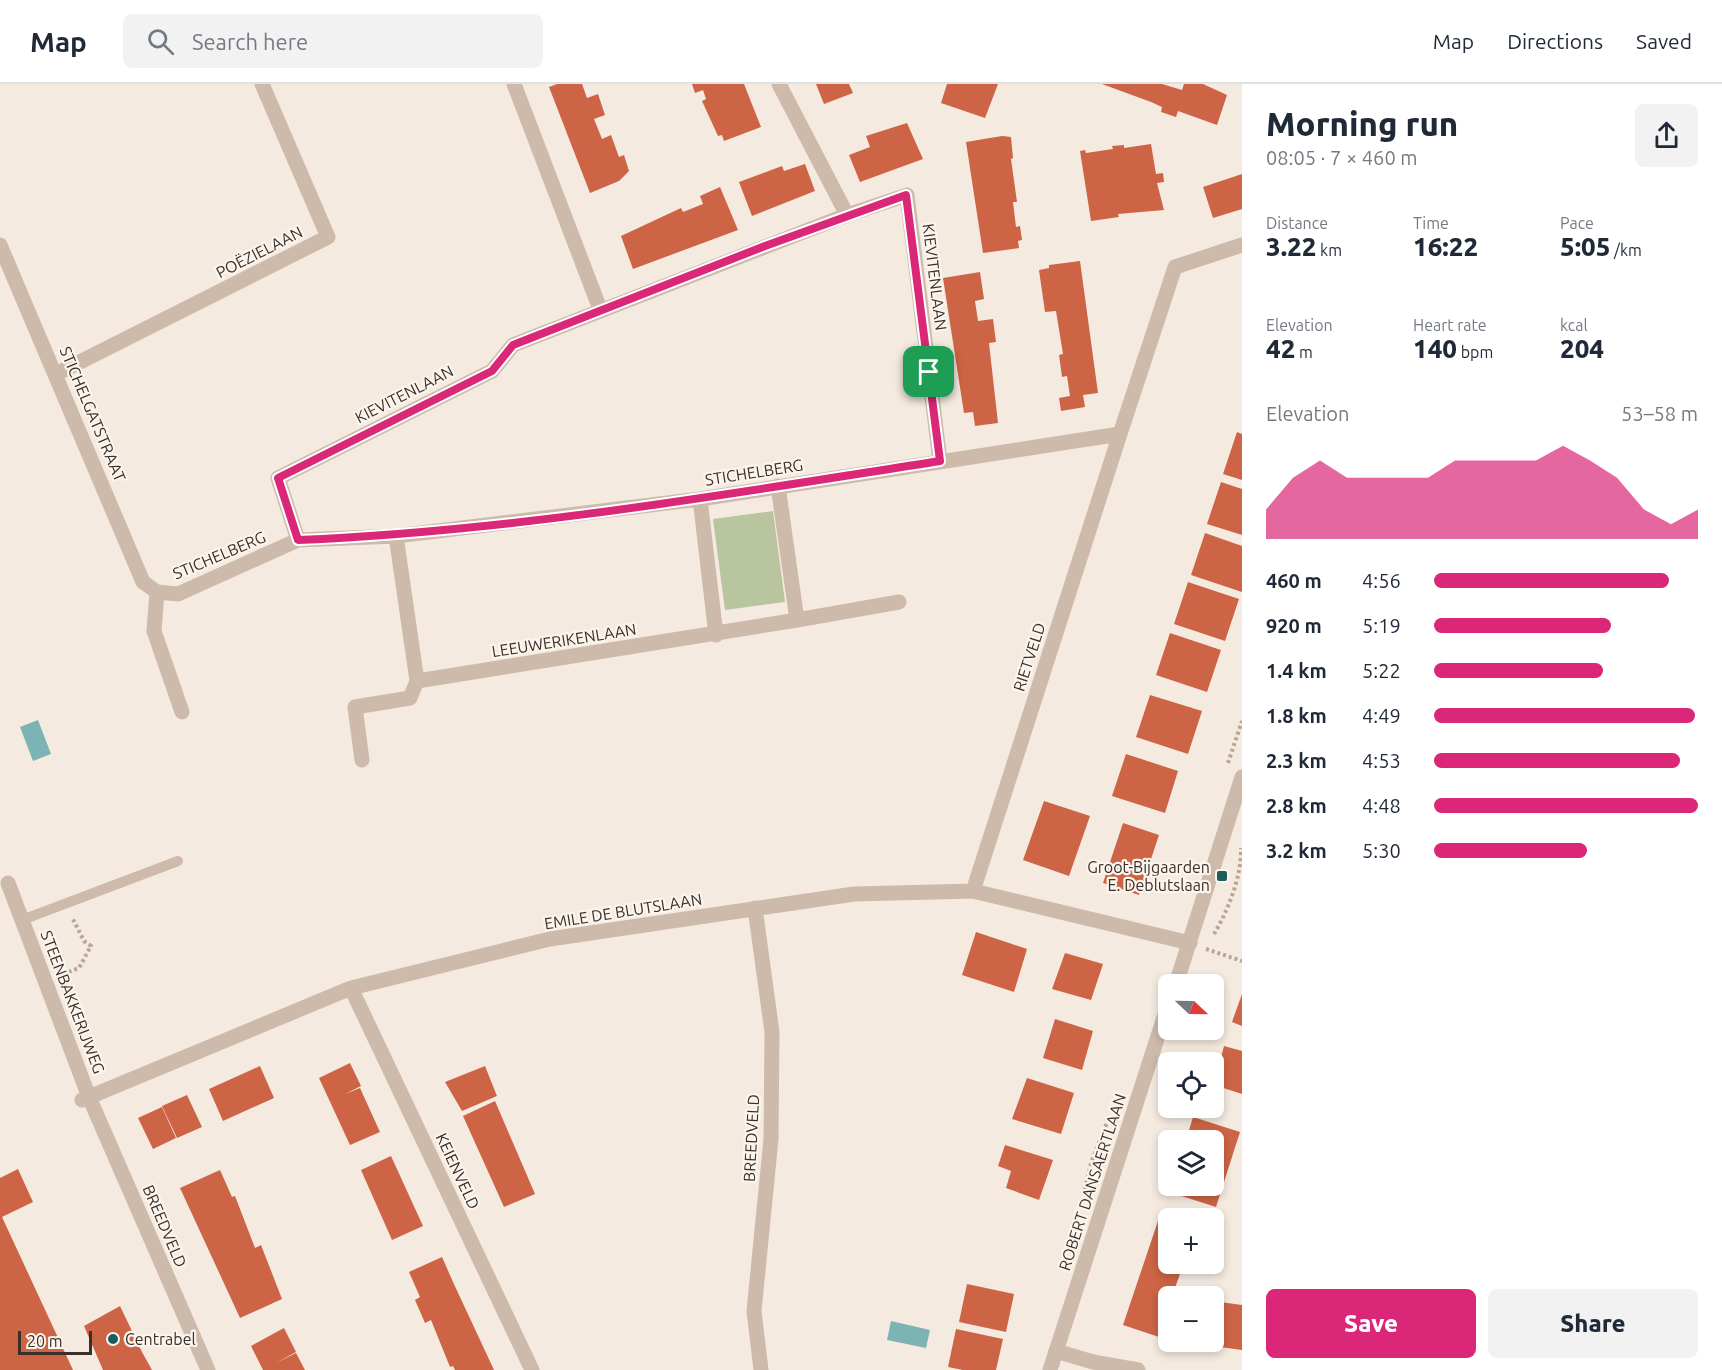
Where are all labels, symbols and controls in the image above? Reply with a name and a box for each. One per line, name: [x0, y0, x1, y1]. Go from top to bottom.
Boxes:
search box: [123, 14, 543, 68]
icon: search: [144, 25, 177, 58]
text: Map: [30, 26, 87, 57]
text: Search here: [192, 29, 308, 54]
text: Map: [1433, 29, 1474, 53]
text: Directions: [1507, 29, 1603, 53]
text: Saved: [1636, 29, 1692, 53]
button: share: [1635, 104, 1698, 167]
text: Morning run: [1266, 105, 1458, 142]
text: 08:05 · 7 × 460 m: [1266, 146, 1418, 169]
text: Distance: [1266, 214, 1328, 232]
text: Time: [1413, 214, 1449, 232]
text: Pace: [1560, 214, 1594, 232]
street label: KIEVITENLAAN: [920, 222, 950, 332]
street label: POËZIELAAN: [213, 223, 305, 281]
text: 3.22: [1266, 232, 1316, 261]
text: 16:22: [1413, 232, 1478, 261]
text: 5:05: [1560, 232, 1610, 261]
text: km: [1316, 241, 1342, 259]
text: /km: [1610, 241, 1642, 259]
text: Elevation: [1266, 316, 1333, 334]
text: Heart rate: [1413, 316, 1487, 334]
text: kcal: [1560, 316, 1588, 334]
text: 42: [1266, 334, 1295, 363]
text: 140: [1413, 334, 1457, 363]
text: 204: [1560, 334, 1604, 363]
text: m: [1295, 343, 1313, 361]
text: bpm: [1457, 343, 1493, 361]
street label: STICHELGATSTRAAT: [56, 344, 130, 484]
pin: [903, 346, 954, 397]
icon: arrive: [912, 355, 945, 388]
street label: KIEVITENLAAN: [352, 362, 456, 426]
text: Elevation: [1266, 402, 1349, 425]
text: 53–58 m: [1621, 402, 1698, 425]
street label: STICHELBERG: [704, 455, 804, 489]
street label: STICHELBERG: [170, 527, 268, 583]
text: 460 m: [1266, 569, 1322, 592]
text: 4:56: [1362, 569, 1401, 592]
text: 920 m: [1266, 614, 1322, 637]
text: 5:19: [1362, 614, 1401, 637]
street label: LEEUWERIKENLAAN: [490, 620, 638, 660]
street label: RIETVELD: [1009, 620, 1049, 694]
text: 1.4 km: [1266, 659, 1327, 682]
text: 5:22: [1362, 659, 1401, 682]
text: 1.8 km: [1266, 704, 1327, 727]
text: 4:49: [1362, 704, 1401, 727]
text: 2.3 km: [1266, 749, 1327, 772]
text: 4:53: [1362, 749, 1401, 772]
text: 2.8 km: [1266, 794, 1327, 817]
text: 4:48: [1362, 794, 1401, 817]
text: 3.2 km: [1266, 839, 1327, 862]
text: 5:30: [1362, 839, 1401, 862]
place label: Groot-Bijgaarden E. Deblutslaan: [1087, 858, 1210, 894]
marker: Groot-Bijgaarden E. Deblutslaan: [1215, 869, 1229, 883]
street label: EMILE DE BLUTSLAAN: [543, 890, 703, 932]
street label: STEENBAKKERIJWEG: [37, 928, 109, 1076]
north arrow: [1158, 974, 1224, 1040]
map controls: [1158, 974, 1224, 1352]
button: locate: [1158, 1052, 1224, 1118]
street label: ROBERT DANSAERTLAAN: [1055, 1091, 1129, 1273]
street label: BREEDVELD: [740, 1094, 762, 1182]
street label: KEIENVELD: [433, 1130, 483, 1212]
button: layers: [1158, 1130, 1224, 1196]
street label: BREEDVELD: [140, 1182, 190, 1270]
button: +: [1158, 1208, 1224, 1274]
button: −: [1158, 1286, 1224, 1352]
button: Save: [1266, 1289, 1476, 1358]
button: Share: [1488, 1289, 1698, 1358]
scale bar: [18, 1328, 92, 1356]
place label: Centrabel: [125, 1330, 196, 1348]
text: 20 m: [27, 1332, 63, 1350]
marker: Centrabel: [106, 1332, 120, 1346]

